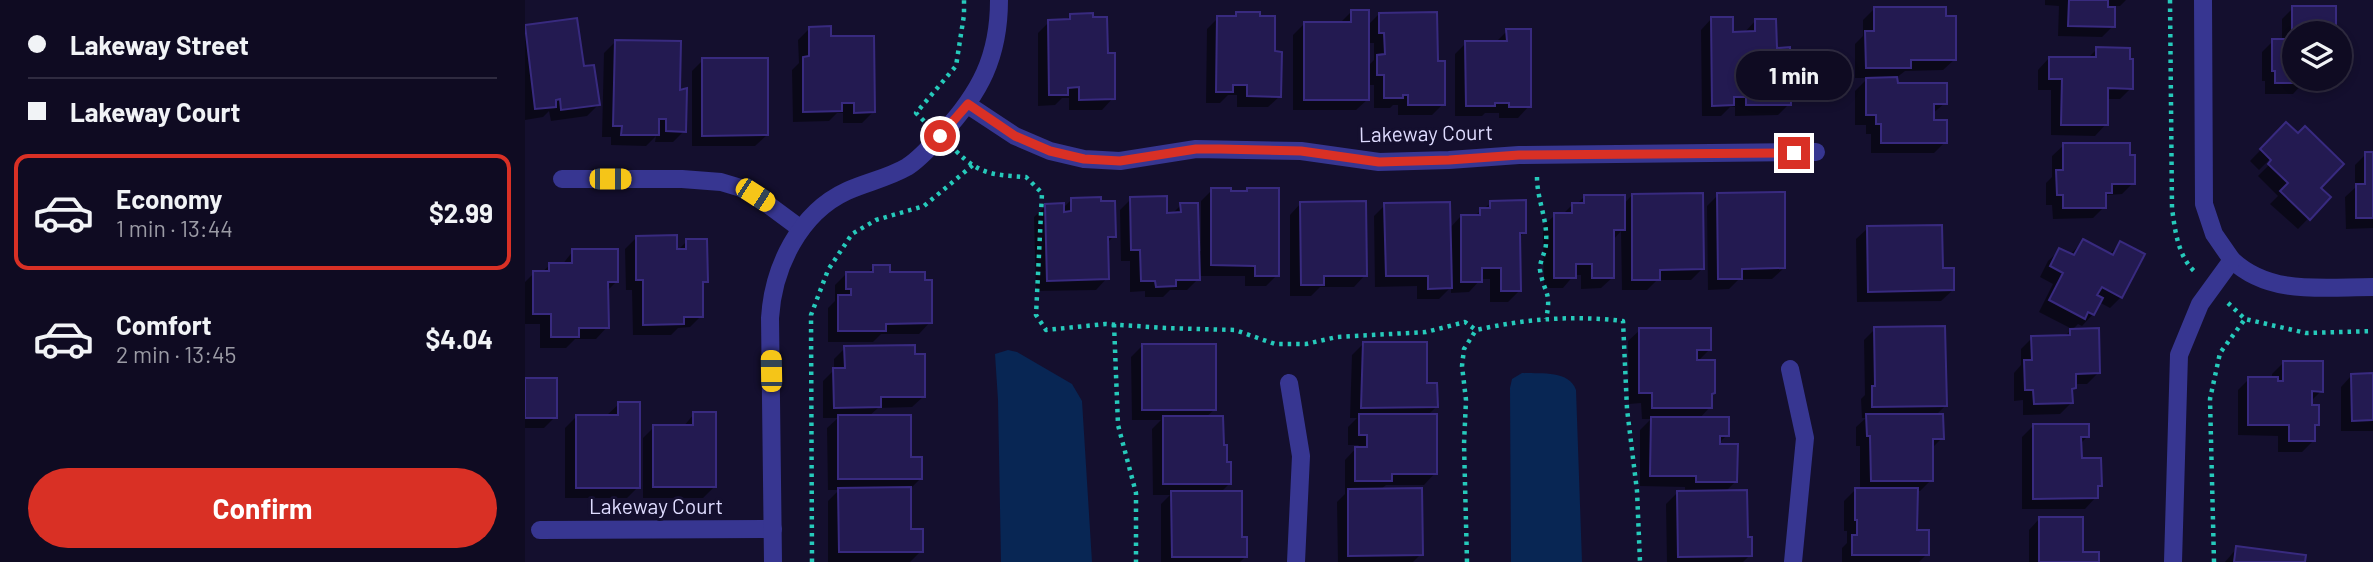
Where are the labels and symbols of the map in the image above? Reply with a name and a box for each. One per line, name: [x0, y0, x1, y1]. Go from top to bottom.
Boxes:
callout: 1 min: [1736, 52, 1852, 100]
street label: Lakeway Court: [1359, 119, 1493, 146]
route start: [924, 120, 956, 152]
route end: [1778, 137, 1810, 169]
car: [590, 169, 632, 190]
car: [732, 175, 779, 215]
car: [761, 350, 782, 392]
street label: Lakeway Court: [589, 493, 723, 518]

